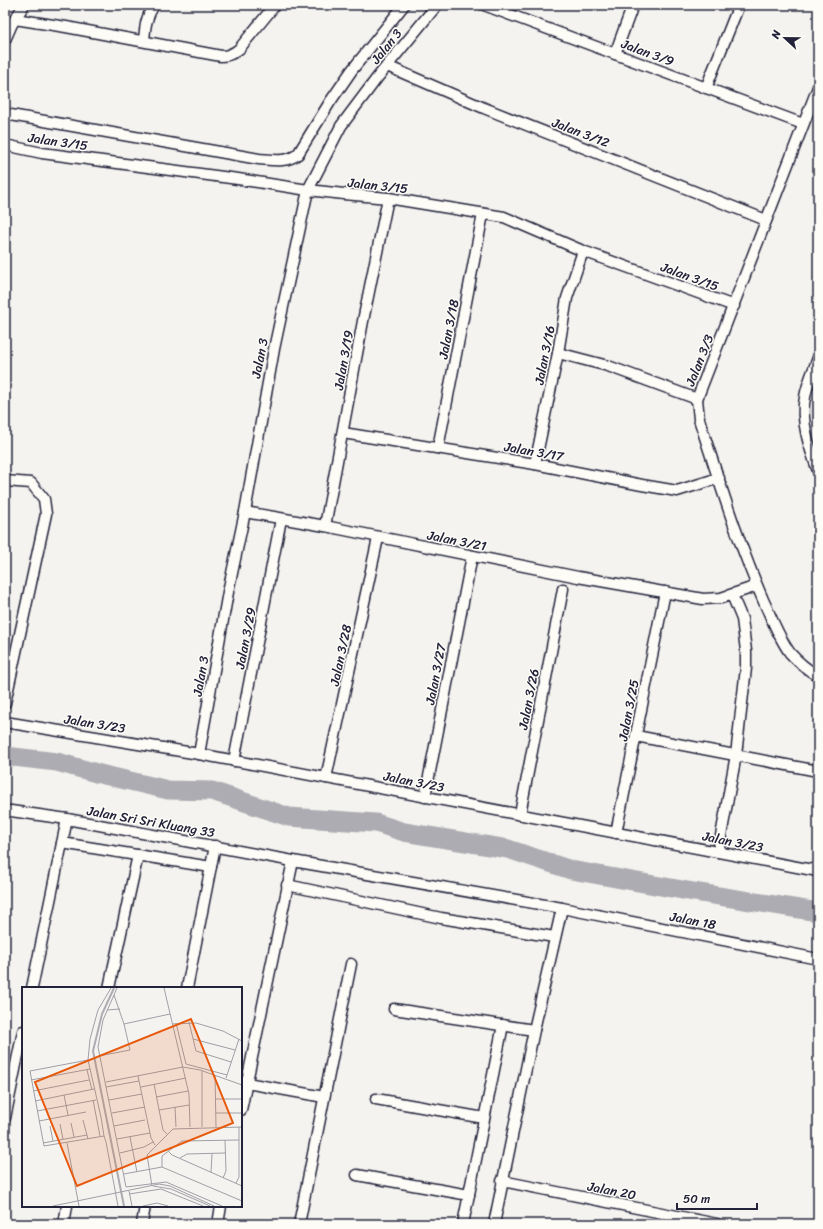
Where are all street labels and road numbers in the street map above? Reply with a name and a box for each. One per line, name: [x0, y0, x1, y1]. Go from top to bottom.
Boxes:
street label: Jalan 3: [364, 23, 408, 70]
street label: Jalan 3/9: [617, 32, 678, 73]
street label: Jalan 3/12: [548, 111, 613, 154]
street label: Jalan 3/15: [25, 126, 89, 157]
street label: Jalan 3/15: [346, 171, 409, 200]
street label: Jalan 3/15: [657, 255, 722, 298]
street label: Jalan 3/18: [431, 297, 466, 362]
street label: Jalan 3/16: [527, 324, 561, 388]
street label: Jalan 3/19: [327, 328, 360, 393]
street label: Jalan 3/3: [678, 331, 720, 390]
street label: Jalan 3: [244, 336, 275, 381]
street label: Jalan 3/17: [501, 435, 567, 468]
street label: Jalan 3/21: [424, 523, 489, 558]
street label: Jalan 3/29: [228, 605, 263, 672]
street label: Jalan 3/28: [323, 622, 358, 689]
street label: Jalan 3/27: [418, 640, 453, 708]
street label: Jalan 3: [185, 654, 215, 699]
street label: Jalan 3/26: [511, 667, 546, 733]
street label: Jalan 3/25: [611, 677, 646, 744]
street label: Jalan 3/23: [62, 707, 127, 740]
street label: Jalan 3/23: [381, 764, 446, 799]
street label: Jalan Sri Sri Kluang 33: [84, 799, 217, 844]
street label: Jalan 3/23: [700, 824, 765, 859]
street label: Jalan 18: [667, 905, 718, 936]
street label: Jalan 20: [585, 1174, 638, 1206]

